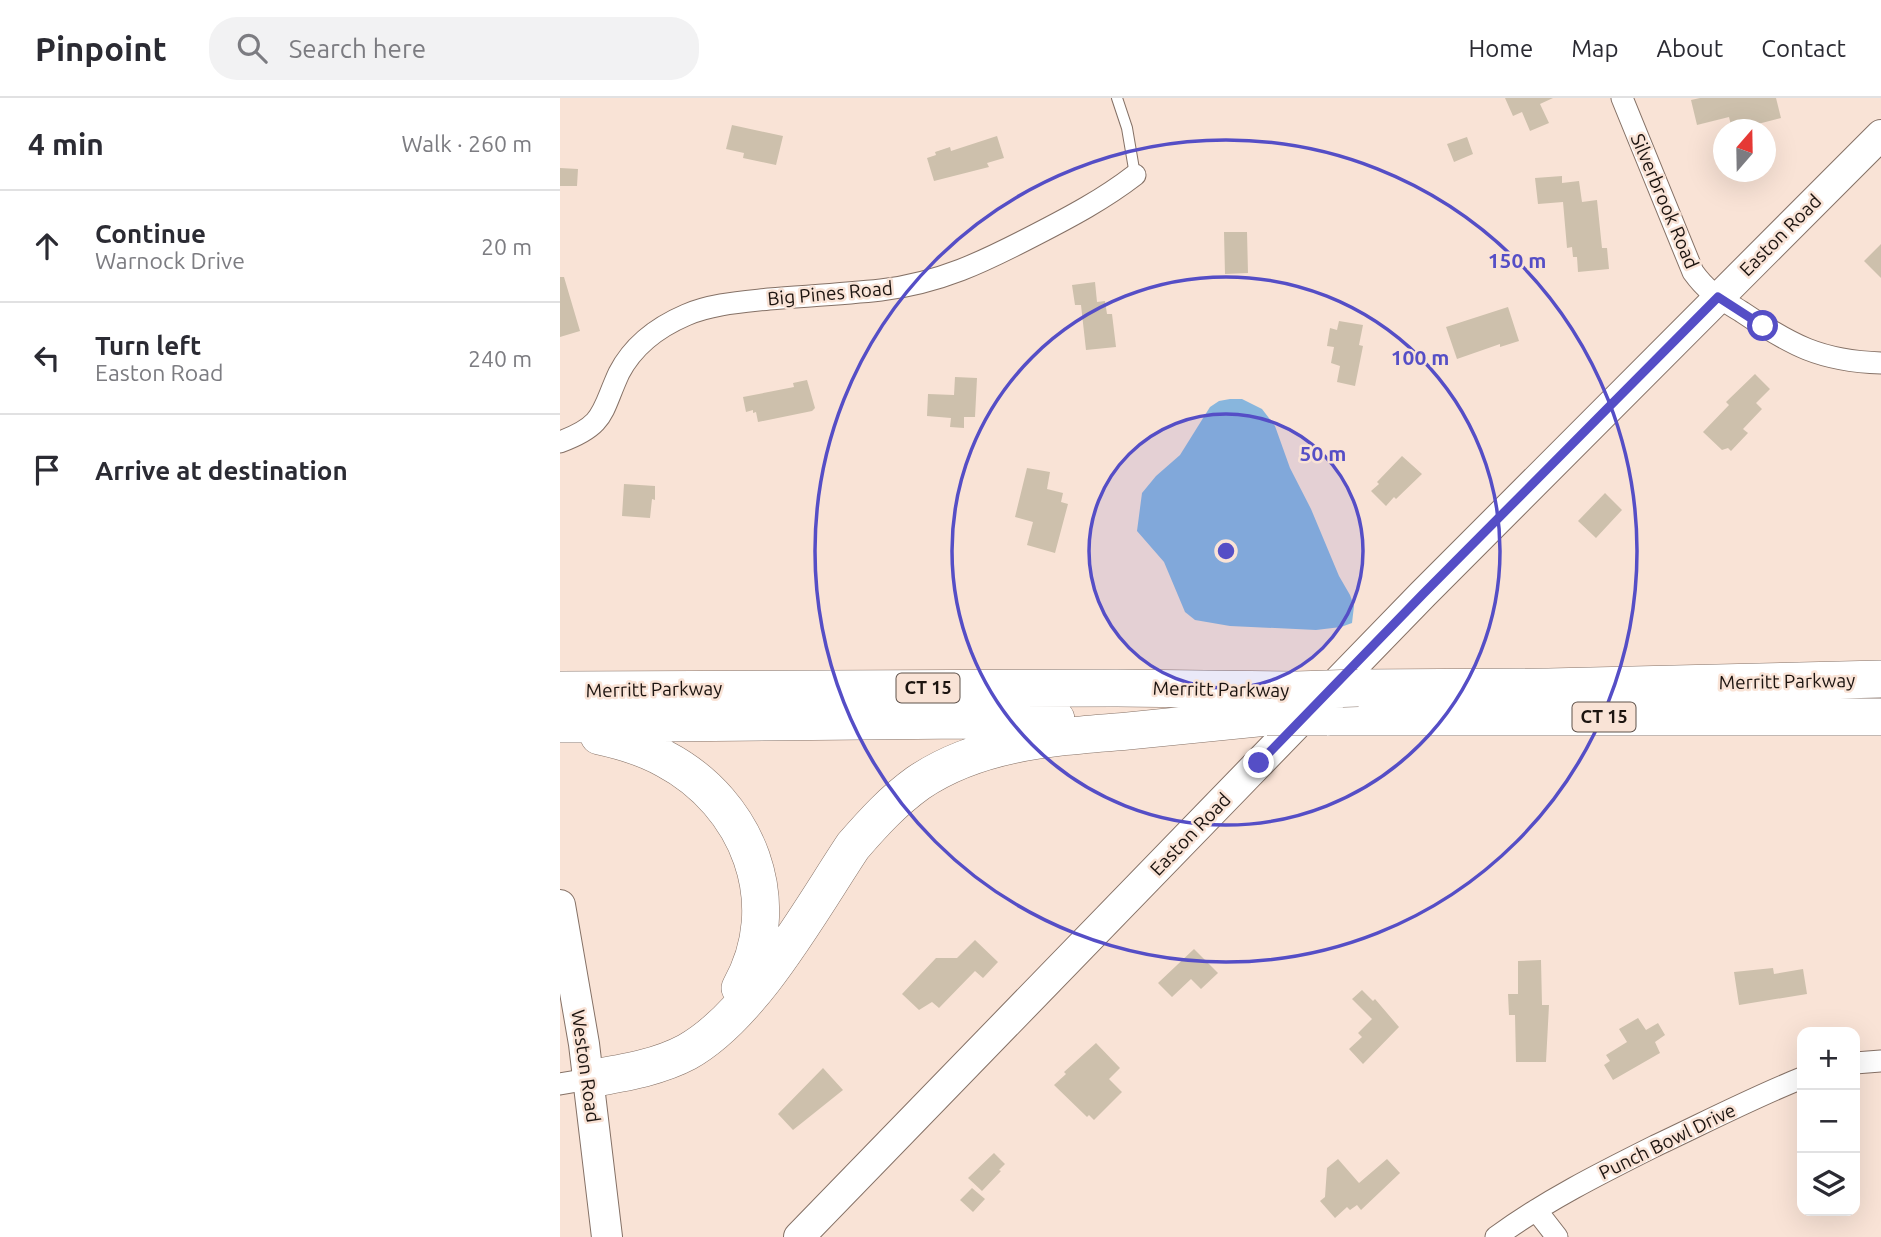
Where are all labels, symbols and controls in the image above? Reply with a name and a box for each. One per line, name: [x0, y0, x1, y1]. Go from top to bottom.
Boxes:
search box: [209, 17, 699, 80]
icon: search: [233, 29, 271, 67]
text: Pinpoint: [35, 30, 167, 67]
text: Search here: [289, 34, 426, 63]
text: Home: [1468, 35, 1533, 62]
text: Map: [1571, 35, 1618, 62]
text: About: [1656, 35, 1723, 62]
text: Contact: [1761, 35, 1846, 62]
north arrow: [1713, 119, 1776, 182]
text: 4 min: [28, 127, 104, 161]
street label: Silverbrook Road: [1627, 130, 1703, 272]
text: Walk · 260 m: [401, 131, 532, 156]
street label: Easton Road: [1735, 190, 1825, 280]
text: Continue: [95, 219, 206, 248]
icon: ahead: [28, 227, 66, 265]
text: 20 m: [481, 234, 532, 259]
text: Warnock Drive: [95, 248, 245, 273]
text: 150 m: [1488, 248, 1546, 272]
street label: Big Pines Road: [766, 277, 894, 309]
route start: [1747, 310, 1778, 341]
text: Turn left: [95, 331, 201, 360]
icon: left: [28, 339, 66, 377]
text: 100 m: [1391, 345, 1449, 369]
text: 240 m: [468, 346, 532, 371]
text: Easton Road: [95, 360, 224, 385]
text: 50 m: [1300, 441, 1346, 465]
icon: arrive: [28, 451, 66, 489]
text: Arrive at destination: [95, 456, 348, 485]
centre of rings: [1214, 539, 1238, 563]
street label: Merritt Parkway: [1718, 669, 1856, 693]
road number: CT 15: [896, 674, 960, 702]
street label: Merritt Parkway: [585, 677, 723, 701]
street label: Merritt Parkway: [1152, 677, 1290, 701]
road number: CT 15: [1572, 702, 1636, 732]
route end: [1243, 747, 1274, 778]
street label: Easton Road: [1145, 788, 1235, 880]
street label: Weston Road: [567, 1008, 605, 1124]
map controls: [1797, 1027, 1860, 1216]
button: +: [1797, 1027, 1860, 1090]
button: −: [1797, 1090, 1860, 1153]
street label: Punch Bowl Drive: [1595, 1098, 1739, 1184]
button: layers: [1797, 1153, 1860, 1216]

